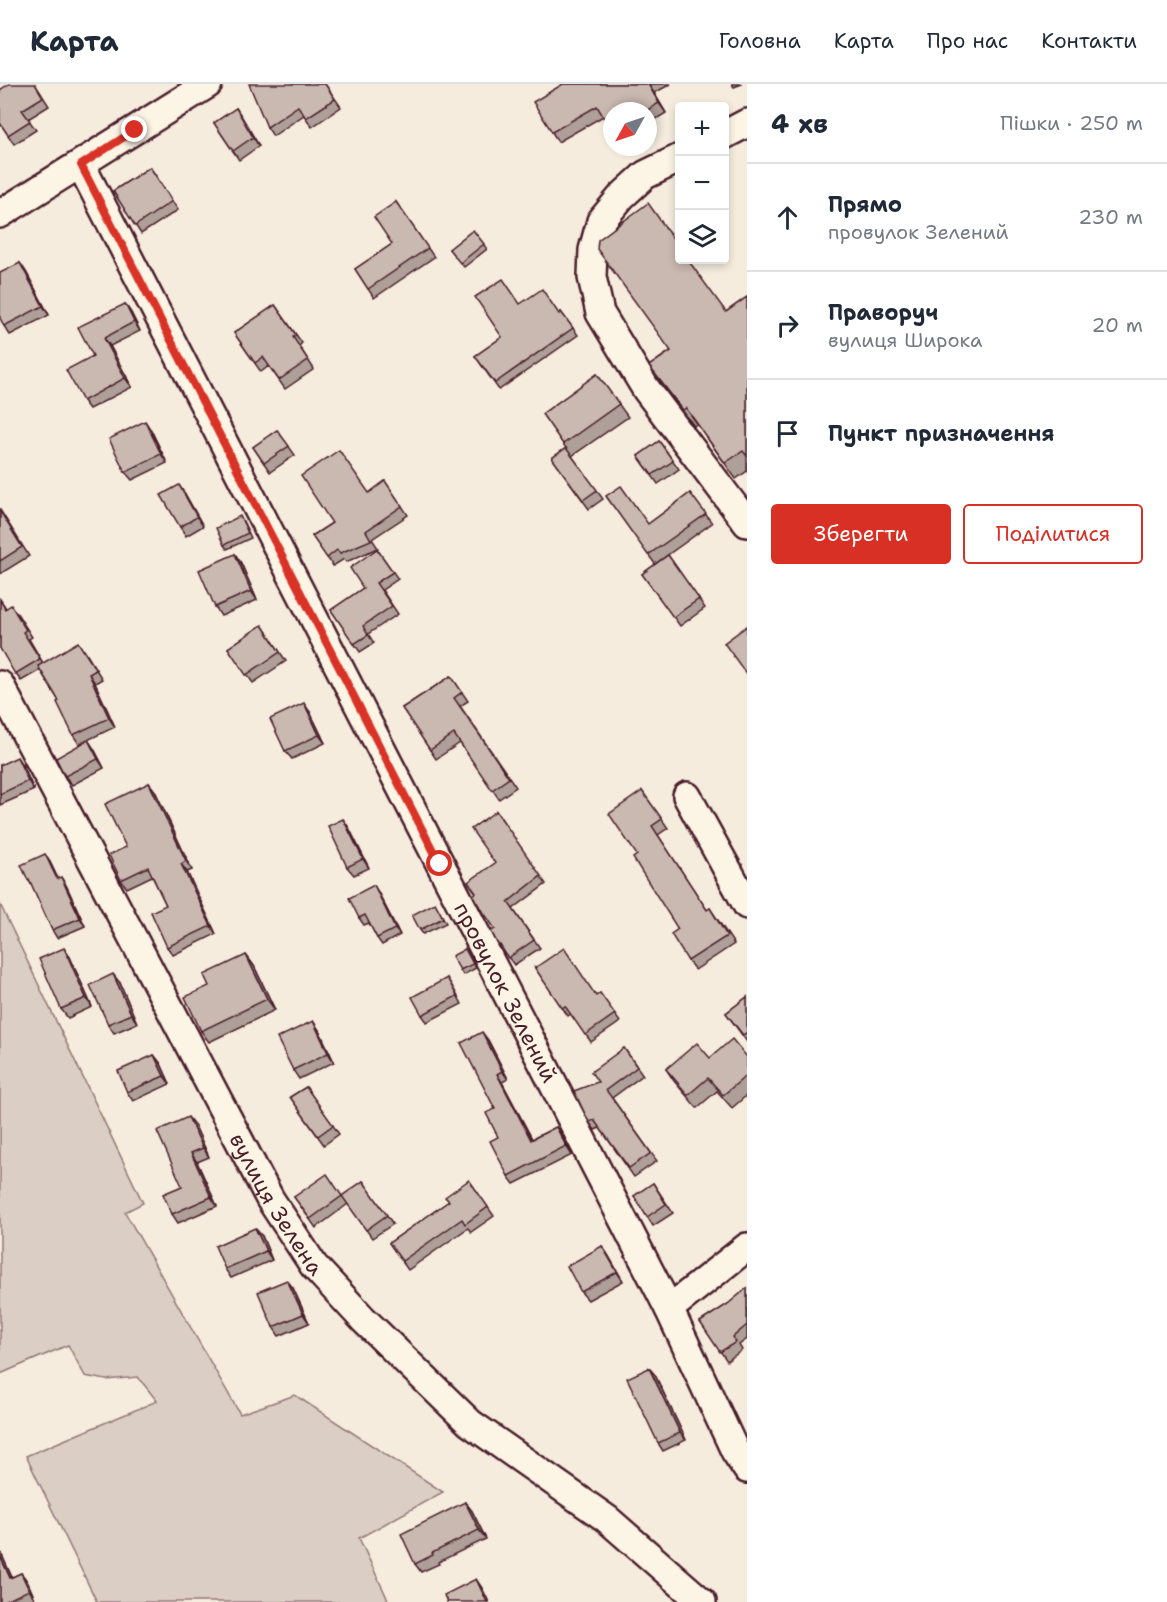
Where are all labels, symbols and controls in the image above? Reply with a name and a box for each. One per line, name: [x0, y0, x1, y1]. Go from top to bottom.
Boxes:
text: Карта: [30, 22, 119, 60]
text: Головна: [719, 27, 801, 55]
text: Карта: [834, 27, 894, 55]
text: Про нас: [927, 27, 1008, 55]
text: Контакти: [1041, 27, 1137, 55]
north arrow: [603, 102, 657, 156]
map controls: [675, 102, 729, 264]
button: +: [675, 102, 729, 156]
text: 4 хв: [771, 106, 828, 141]
text: Пішки · 250 m: [1000, 110, 1143, 136]
route end: [121, 116, 147, 142]
button: −: [675, 156, 729, 210]
text: Прямо: [828, 190, 902, 219]
icon: ahead: [771, 201, 804, 234]
text: 230 m: [1078, 204, 1143, 230]
button: layers: [675, 210, 729, 264]
text: провулок Зелений: [828, 219, 1009, 245]
text: Праворуч: [828, 298, 938, 327]
icon: right: [771, 309, 804, 342]
text: 20 m: [1092, 312, 1143, 338]
text: вулиця Широка: [828, 327, 982, 353]
icon: arrive: [771, 417, 804, 450]
text: Пункт призначення: [828, 419, 1055, 448]
button: Зберегти: [771, 504, 951, 564]
button: Поділитися: [963, 504, 1143, 564]
route start: [426, 850, 452, 876]
street label: провулок Зелений: [448, 897, 564, 1087]
street label: вулиця Зелена: [223, 1128, 330, 1282]

